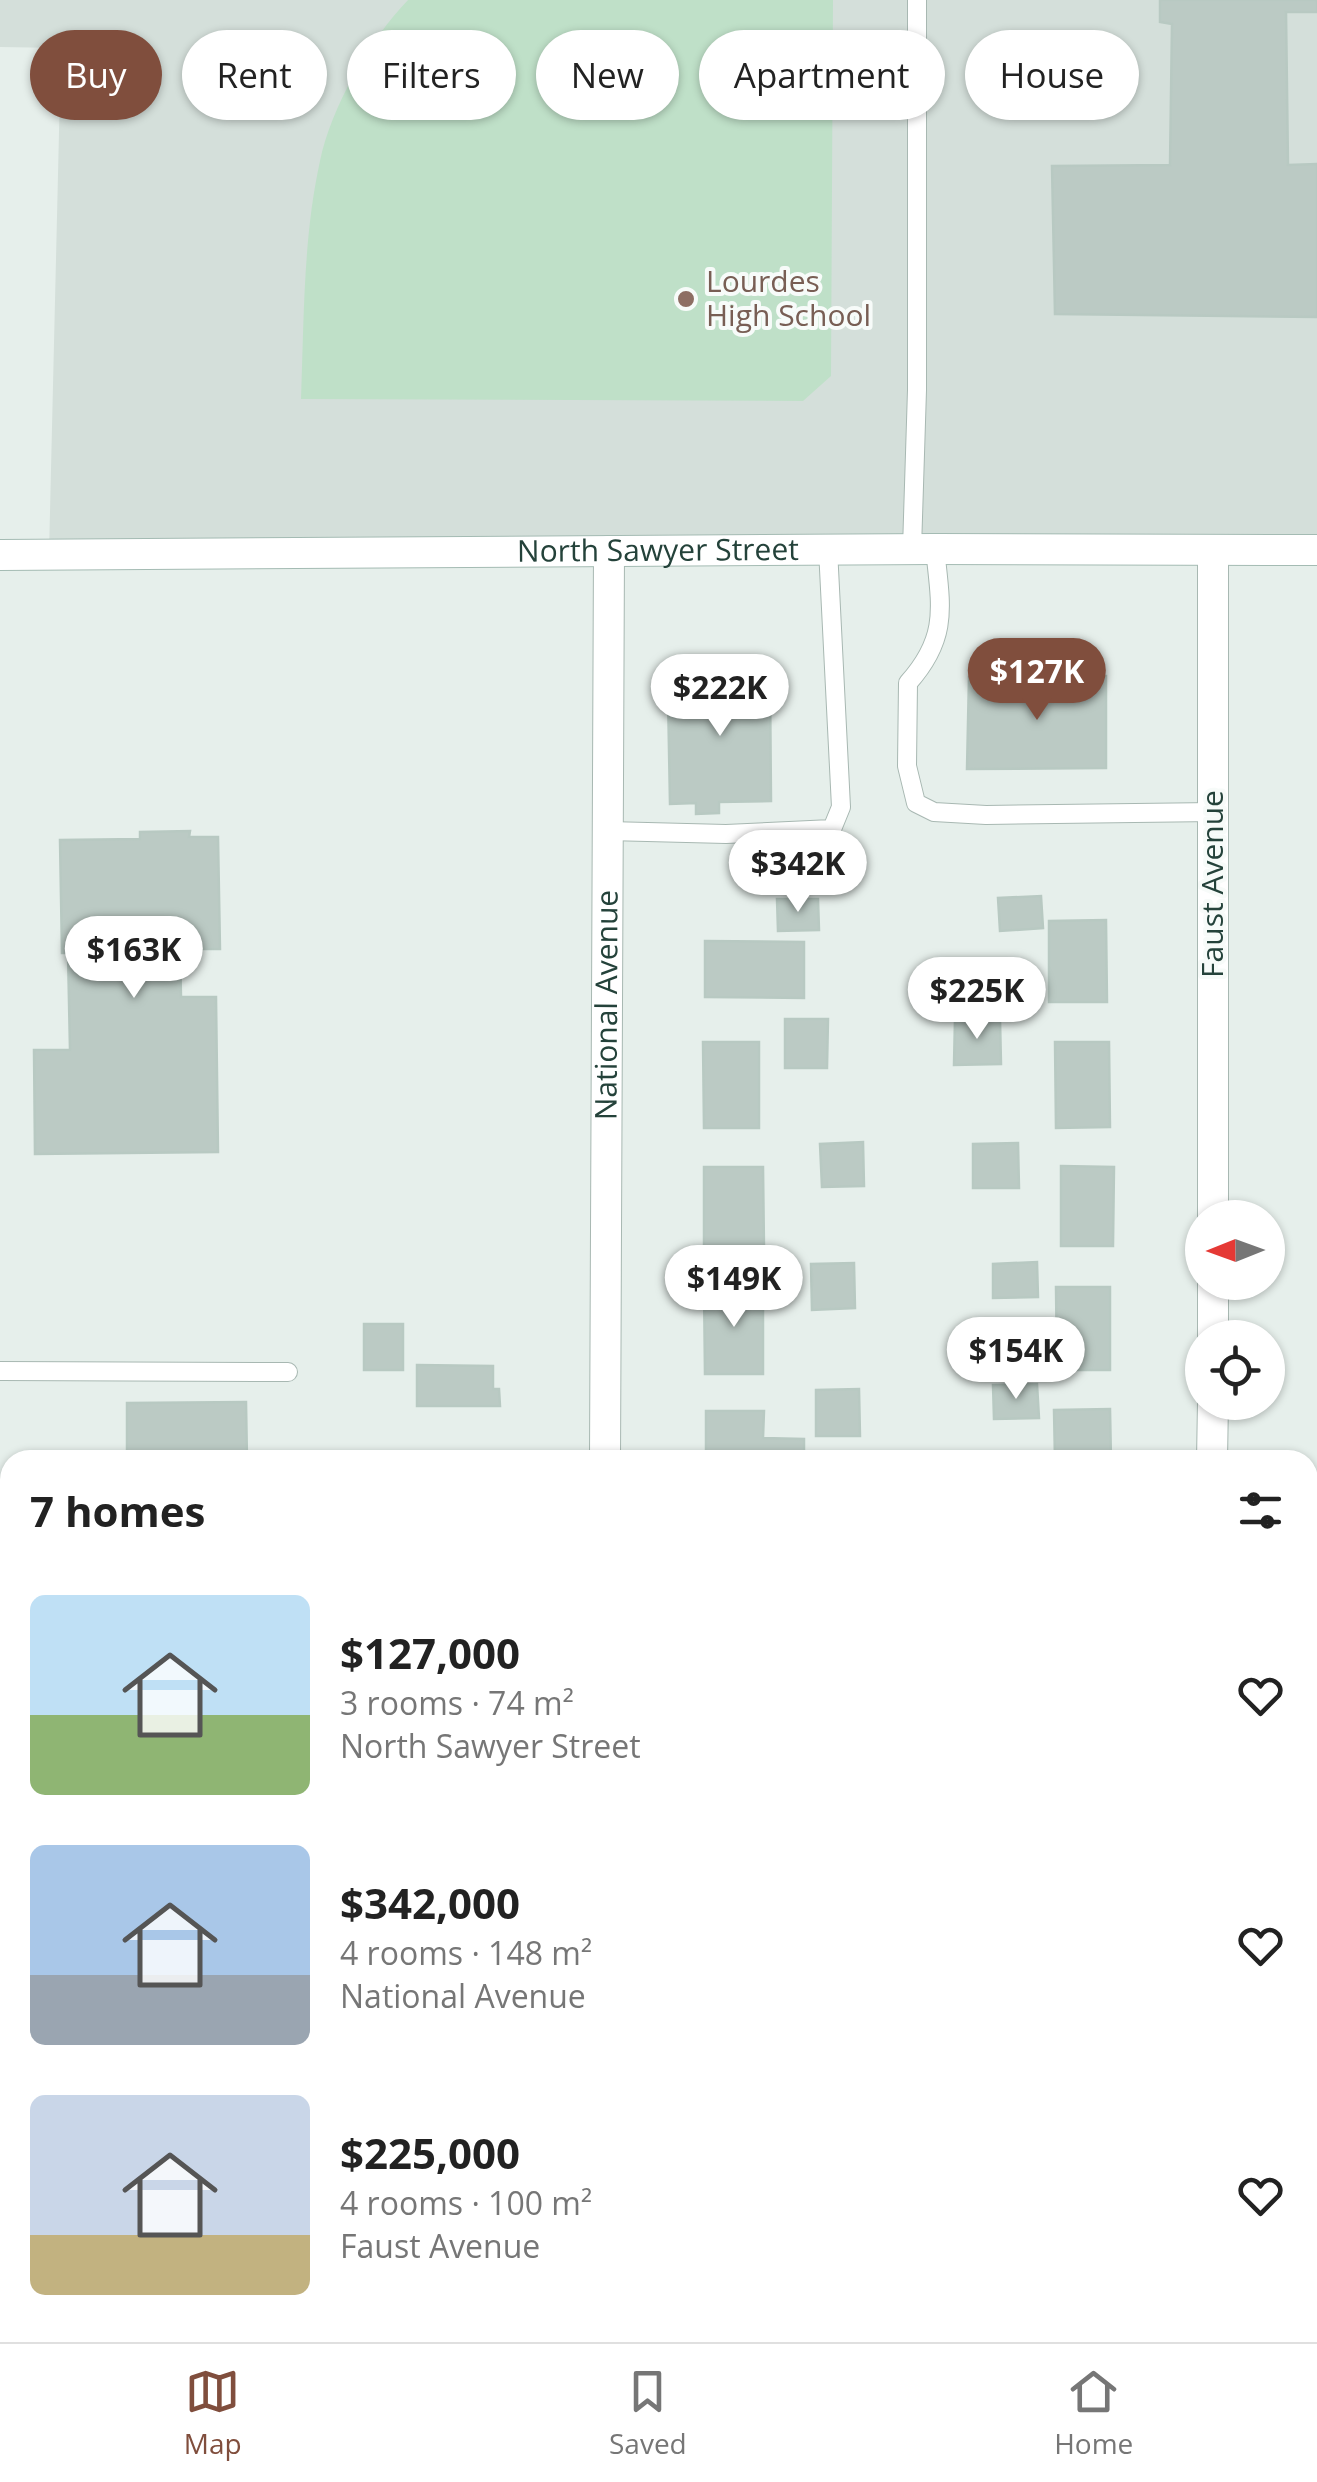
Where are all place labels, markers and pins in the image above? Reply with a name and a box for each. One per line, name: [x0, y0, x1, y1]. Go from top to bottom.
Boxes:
place label: Lourdes High School: [706, 260, 871, 335]
marker: Lourdes High School: [675, 288, 697, 310]
pin: $127K: [967, 638, 1107, 723]
pin: $222K: [650, 654, 790, 739]
pin: $342K: [728, 830, 868, 915]
pin: $163K: [64, 916, 204, 1001]
pin: $225K: [907, 957, 1047, 1042]
pin: $149K: [664, 1245, 804, 1330]
pin: $154K: [946, 1317, 1086, 1402]

